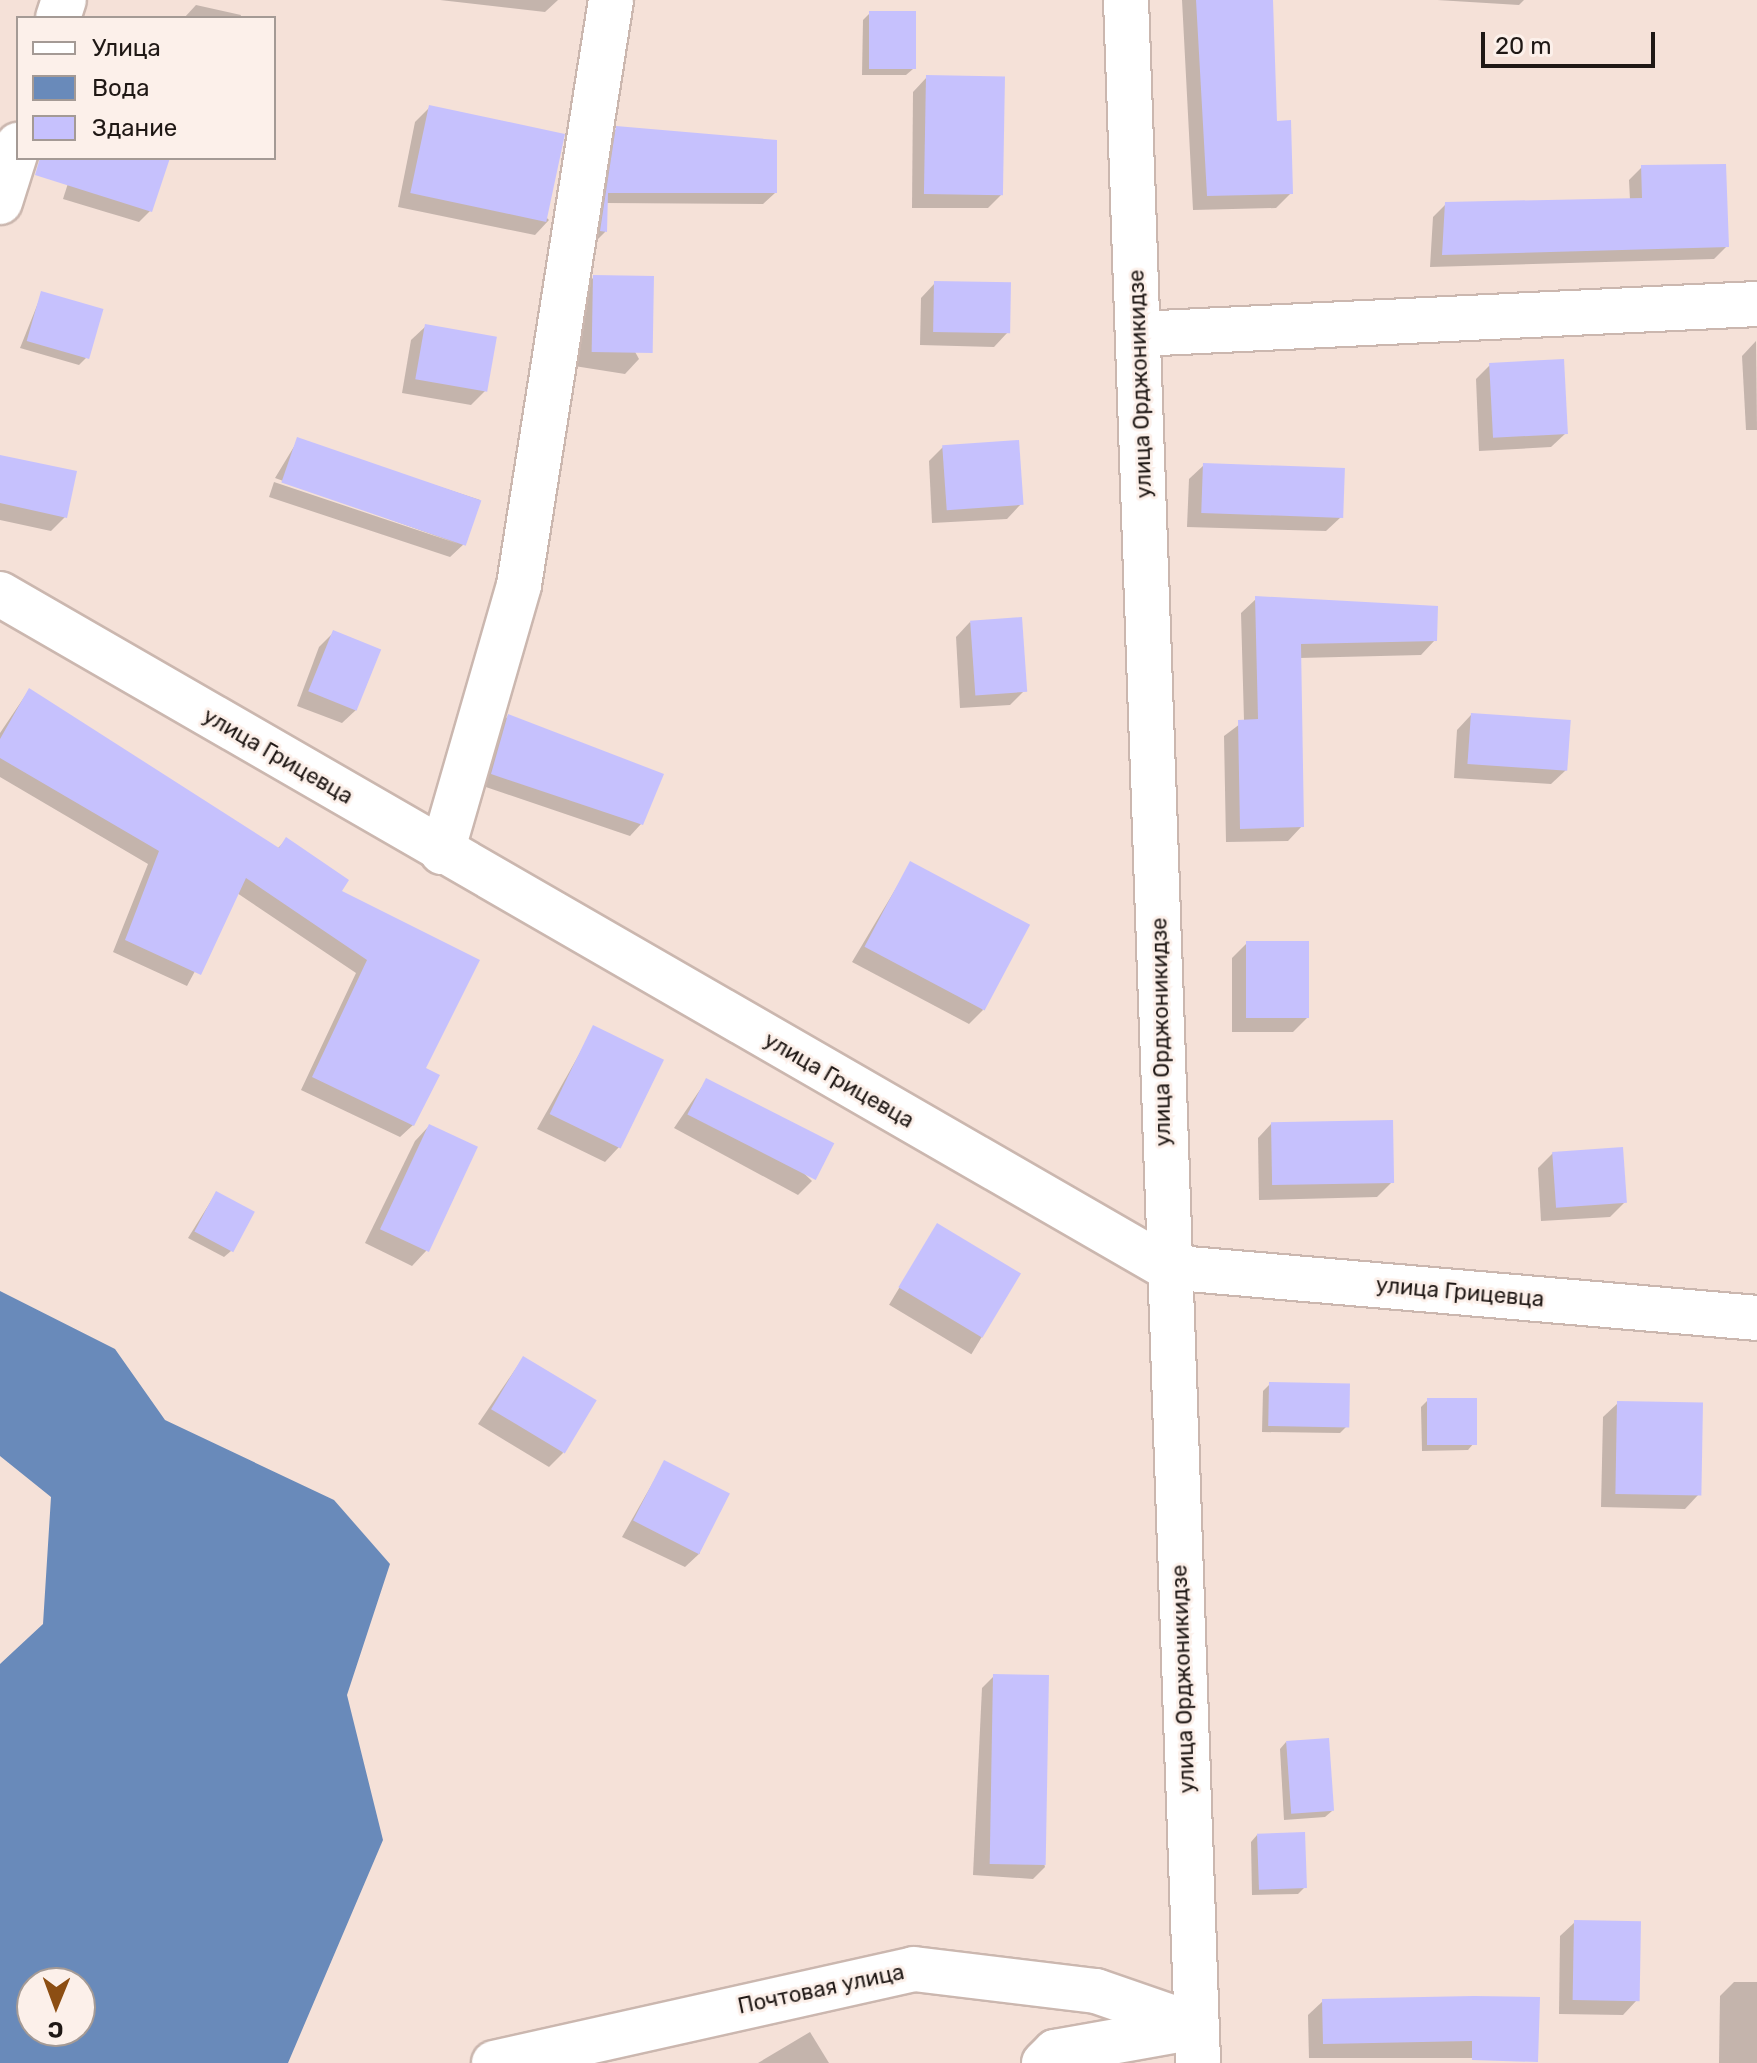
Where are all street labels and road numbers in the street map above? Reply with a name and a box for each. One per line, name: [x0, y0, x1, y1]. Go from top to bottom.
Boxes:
street label: улица Орджоникидзе: [1123, 269, 1157, 499]
street label: улица Грицевца: [198, 702, 358, 810]
street label: улица Орджоникидзе: [1146, 917, 1176, 1147]
street label: улица Грицевца: [759, 1026, 919, 1134]
street label: улица Грицевца: [1375, 1271, 1545, 1313]
street label: улица Орджоникидзе: [1166, 1564, 1200, 1794]
street label: Почтовая улица: [735, 1958, 907, 2020]

